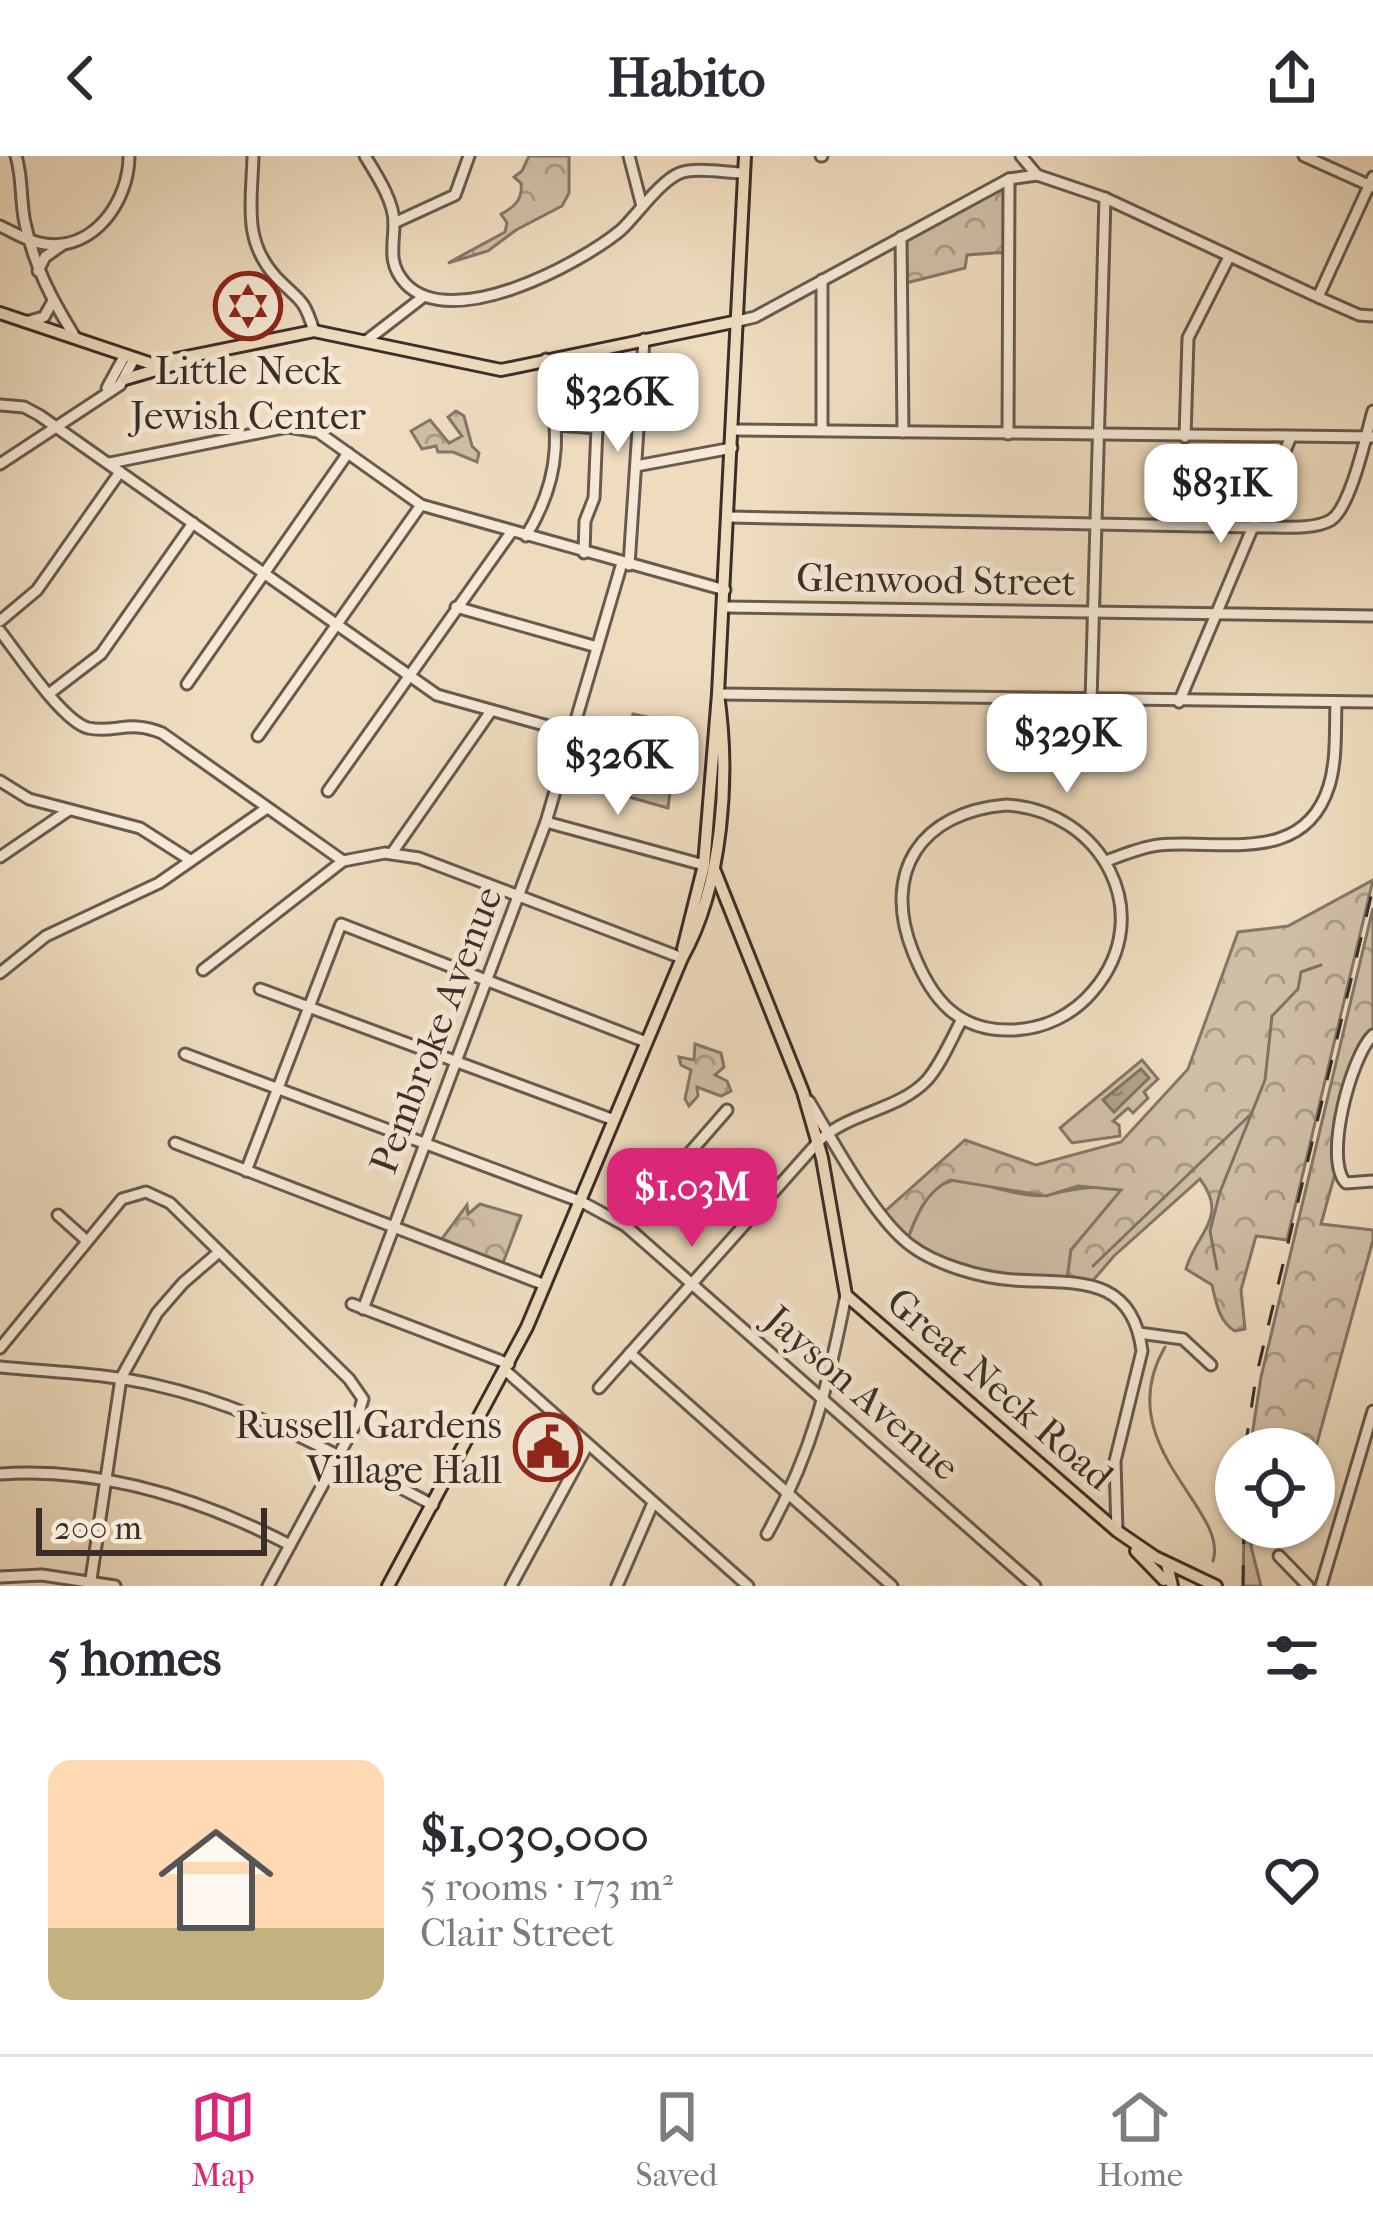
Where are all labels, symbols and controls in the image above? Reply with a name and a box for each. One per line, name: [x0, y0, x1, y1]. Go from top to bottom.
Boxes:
icon: back: [48, 45, 114, 111]
icon: share: [1259, 45, 1325, 111]
text: Habito: [608, 47, 765, 110]
synagogue icon: Little Neck Jewish Center: [213, 271, 283, 341]
place label: Little Neck Jewish Center: [127, 348, 366, 439]
pin: $326K: [534, 353, 702, 455]
text: $326K: [565, 369, 671, 415]
pin: $831K: [1137, 444, 1305, 546]
text: $831K: [1171, 460, 1271, 506]
street label: Glenwood Street: [796, 555, 1076, 605]
pin: $329K: [983, 694, 1151, 796]
text: $329K: [1014, 710, 1120, 756]
pin: $326K: [534, 716, 702, 818]
text: $326K: [565, 732, 671, 778]
street label: Pembroke Avenue: [360, 880, 512, 1180]
pin: $1.03M: [594, 1148, 790, 1250]
text: $1.03M: [634, 1164, 750, 1210]
street label: Great Neck Road: [878, 1278, 1123, 1500]
street label: Jayson Avenue: [753, 1294, 969, 1490]
place label: Russell Gardens Village Hall: [235, 1402, 502, 1493]
public building icon: Russell Gardens Village Hall: [513, 1412, 583, 1482]
map controls: [1215, 1428, 1335, 1548]
button: locate: [1215, 1428, 1335, 1548]
scale bar: [36, 1502, 267, 1555]
text: 200 m: [54, 1509, 142, 1548]
icon: filters: [1259, 1625, 1325, 1691]
text: 5 homes: [48, 1628, 221, 1688]
text: $1,030,000: [420, 1804, 649, 1864]
icon: home: [144, 1808, 288, 1952]
icon: heart: [1259, 1847, 1325, 1913]
text: 5 rooms · 173 m²: [420, 1864, 673, 1910]
text: Clair Street: [420, 1910, 615, 1956]
tab: Map: [190, 2084, 256, 2195]
tab: Saved: [636, 2084, 717, 2195]
tab: Home: [1097, 2084, 1183, 2195]

